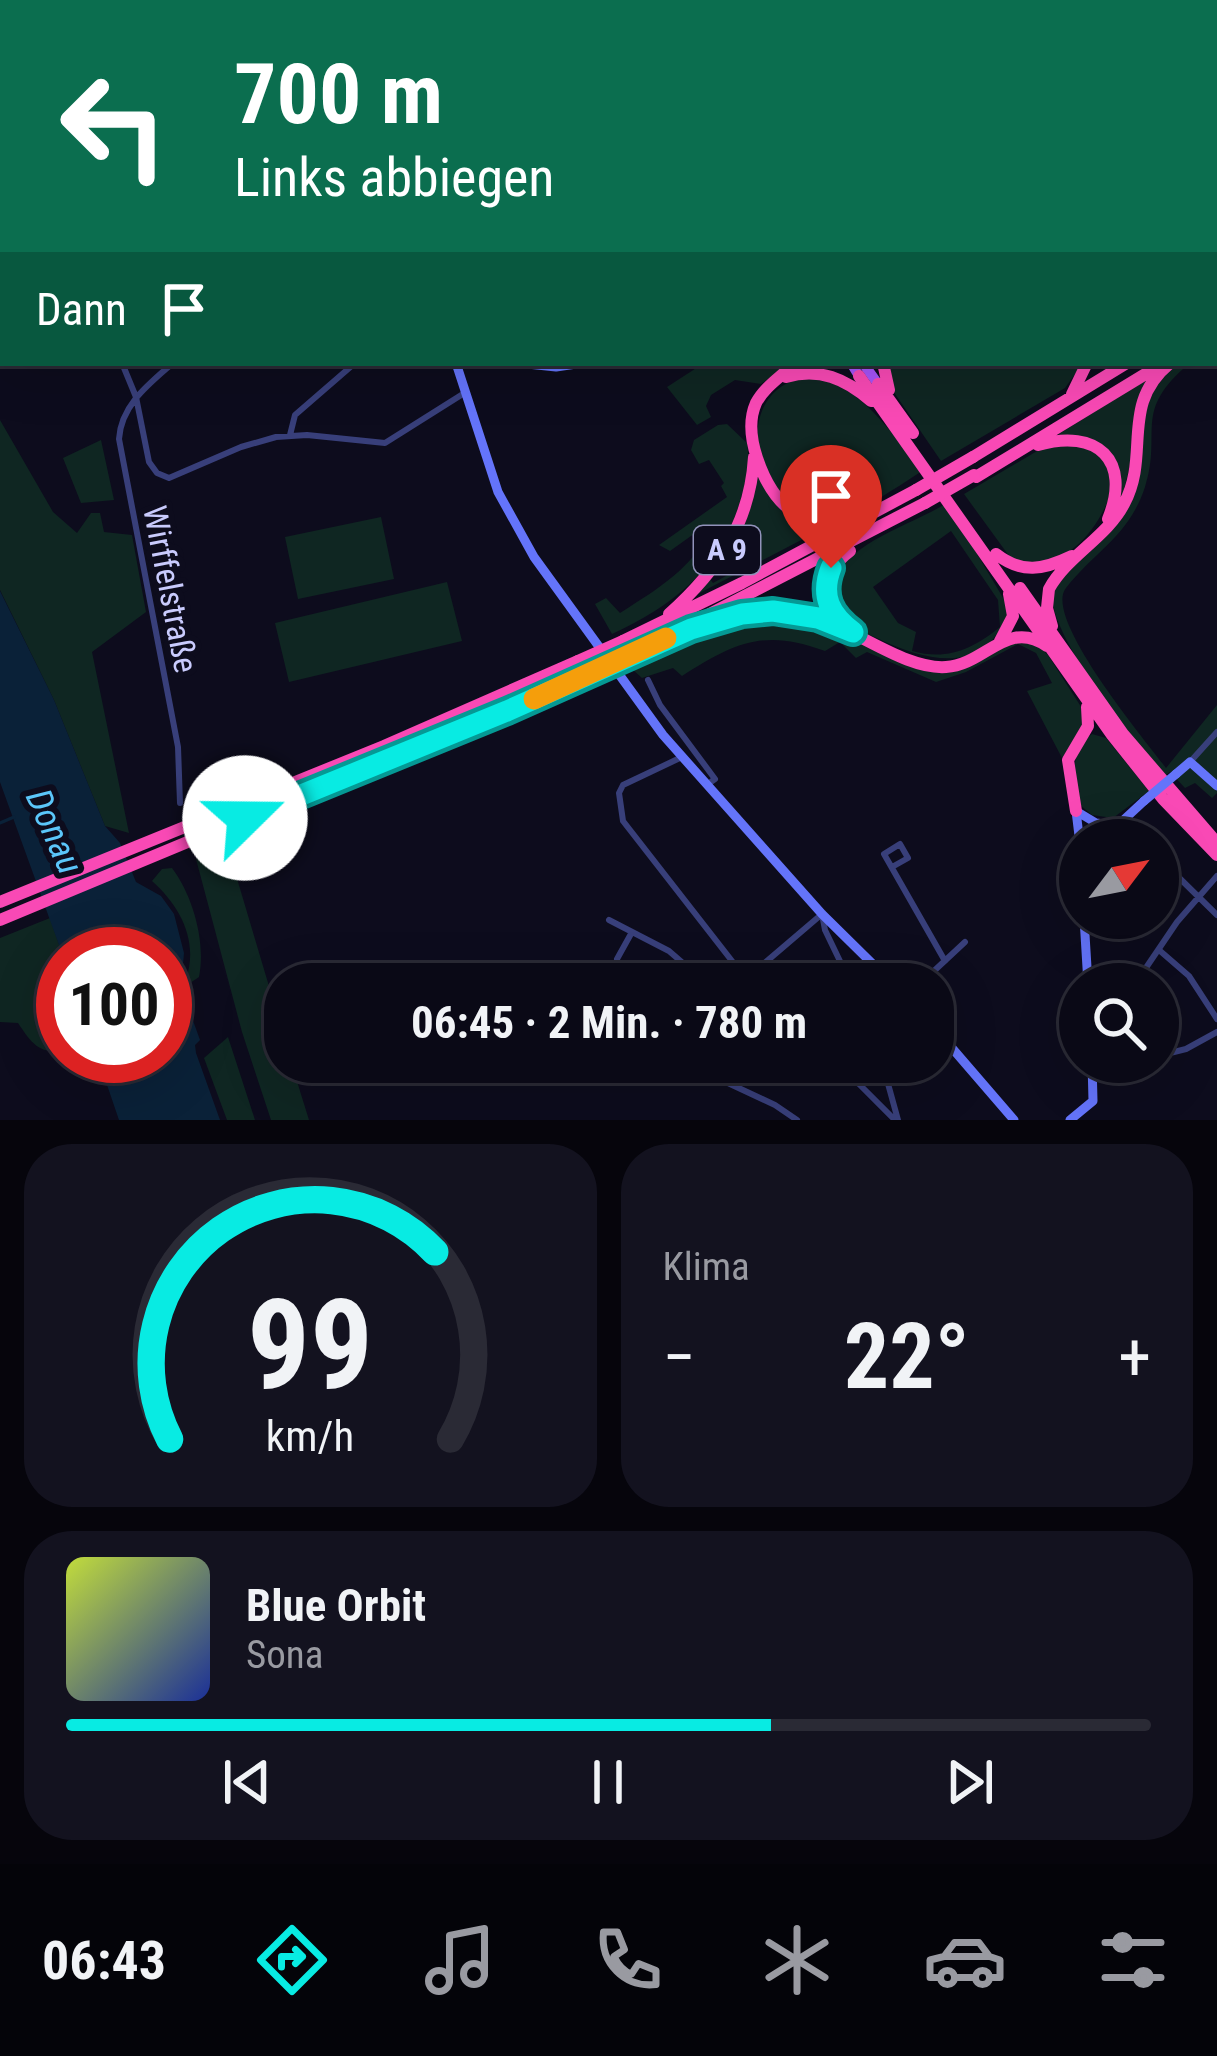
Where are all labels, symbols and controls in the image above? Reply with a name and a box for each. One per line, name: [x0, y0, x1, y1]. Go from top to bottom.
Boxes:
text: 700 m: [234, 45, 443, 144]
icon: left: [36, 48, 192, 204]
text: Links abbiegen: [234, 146, 555, 209]
icon: arrive: [151, 276, 217, 342]
text: Dann: [36, 283, 127, 336]
pin: [780, 445, 882, 568]
icon: arrive: [798, 463, 864, 529]
street label: Wirffelstraße: [135, 502, 206, 676]
road number: A 9: [694, 526, 760, 574]
position arrow: [182, 755, 308, 881]
water label: Donau: [17, 783, 91, 880]
north arrow: [1059, 819, 1179, 939]
map controls: [1059, 819, 1179, 1083]
speed limit sign: 100: [36, 927, 192, 1083]
button: search: [1059, 963, 1179, 1083]
text: 06:45 · 2 Min. · 780 m: [411, 996, 807, 1049]
text: Klima: [663, 1244, 750, 1290]
text: 99: [247, 1272, 373, 1418]
text: 22°: [844, 1305, 970, 1410]
text: −: [663, 1319, 696, 1396]
text: +: [1118, 1319, 1151, 1396]
text: km/h: [266, 1410, 354, 1460]
text: Blue Orbit: [246, 1579, 426, 1632]
text: Sona: [246, 1632, 323, 1678]
icon: previous: [214, 1749, 280, 1815]
icon: pause: [575, 1749, 641, 1815]
icon: next: [937, 1749, 1003, 1815]
icon: directions: [250, 1918, 334, 2002]
icon: music: [418, 1918, 502, 2002]
icon: phone: [586, 1918, 670, 2002]
icon: climate: [755, 1918, 839, 2002]
icon: car: [923, 1918, 1007, 2002]
icon: filters: [1091, 1918, 1175, 2002]
text: 06:43: [42, 1929, 166, 1992]

